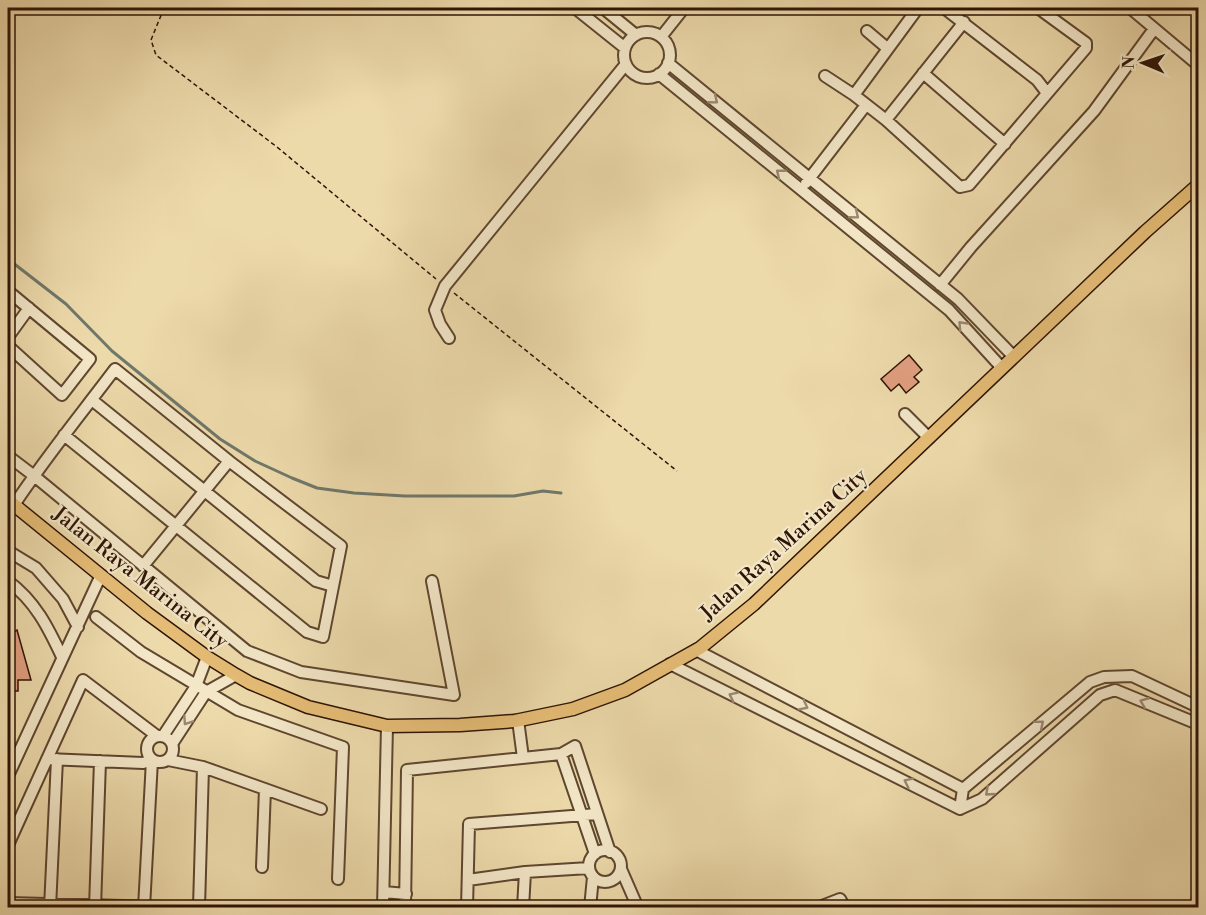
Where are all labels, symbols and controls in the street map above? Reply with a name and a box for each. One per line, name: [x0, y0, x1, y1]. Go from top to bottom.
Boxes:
north arrow: [1113, 33, 1173, 93]
text: N: [1119, 55, 1139, 69]
one-way arrow: [707, 92, 718, 103]
one-way arrow: [776, 169, 787, 180]
one-way arrow: [848, 207, 859, 218]
one-way arrow: [958, 321, 969, 332]
street label: Jalan Raya Marina City: [694, 463, 873, 627]
street label: Jalan Raya Marina City: [46, 501, 234, 655]
one-way arrow: [728, 691, 739, 703]
one-way arrow: [1140, 697, 1151, 709]
one-way arrow: [798, 699, 808, 710]
one-way arrow: [183, 714, 194, 725]
one-way arrow: [1033, 720, 1044, 731]
one-way arrow: [903, 778, 914, 790]
one-way arrow: [985, 785, 996, 796]

